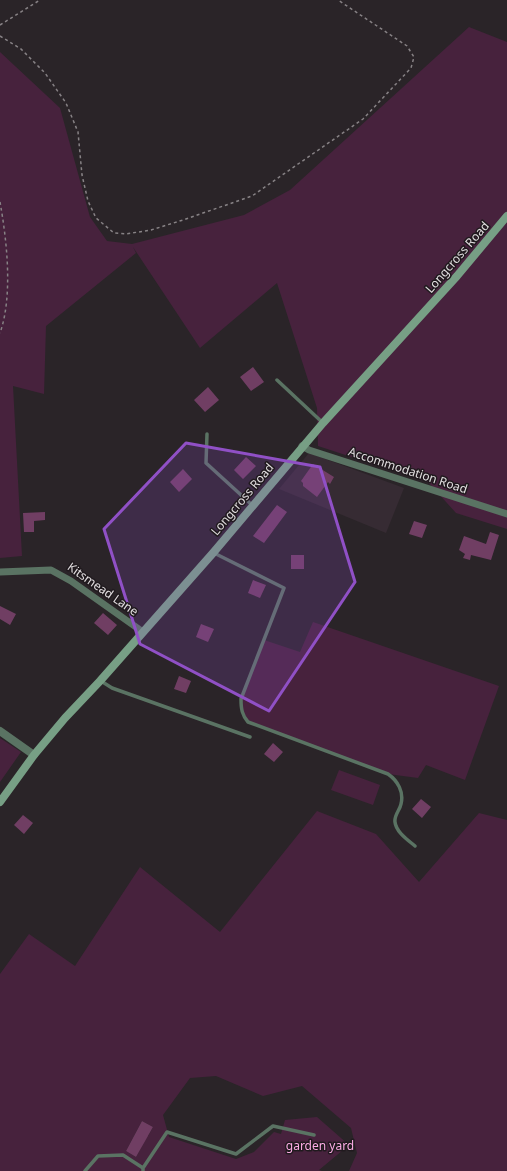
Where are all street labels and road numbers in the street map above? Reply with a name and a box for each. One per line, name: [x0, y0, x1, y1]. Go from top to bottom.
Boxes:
street label: Longcross Road: [421, 218, 493, 296]
street label: Accommodation Road: [346, 443, 470, 497]
street label: Longcross Road: [207, 459, 277, 539]
street label: Kitsmead Lane: [64, 558, 142, 620]

